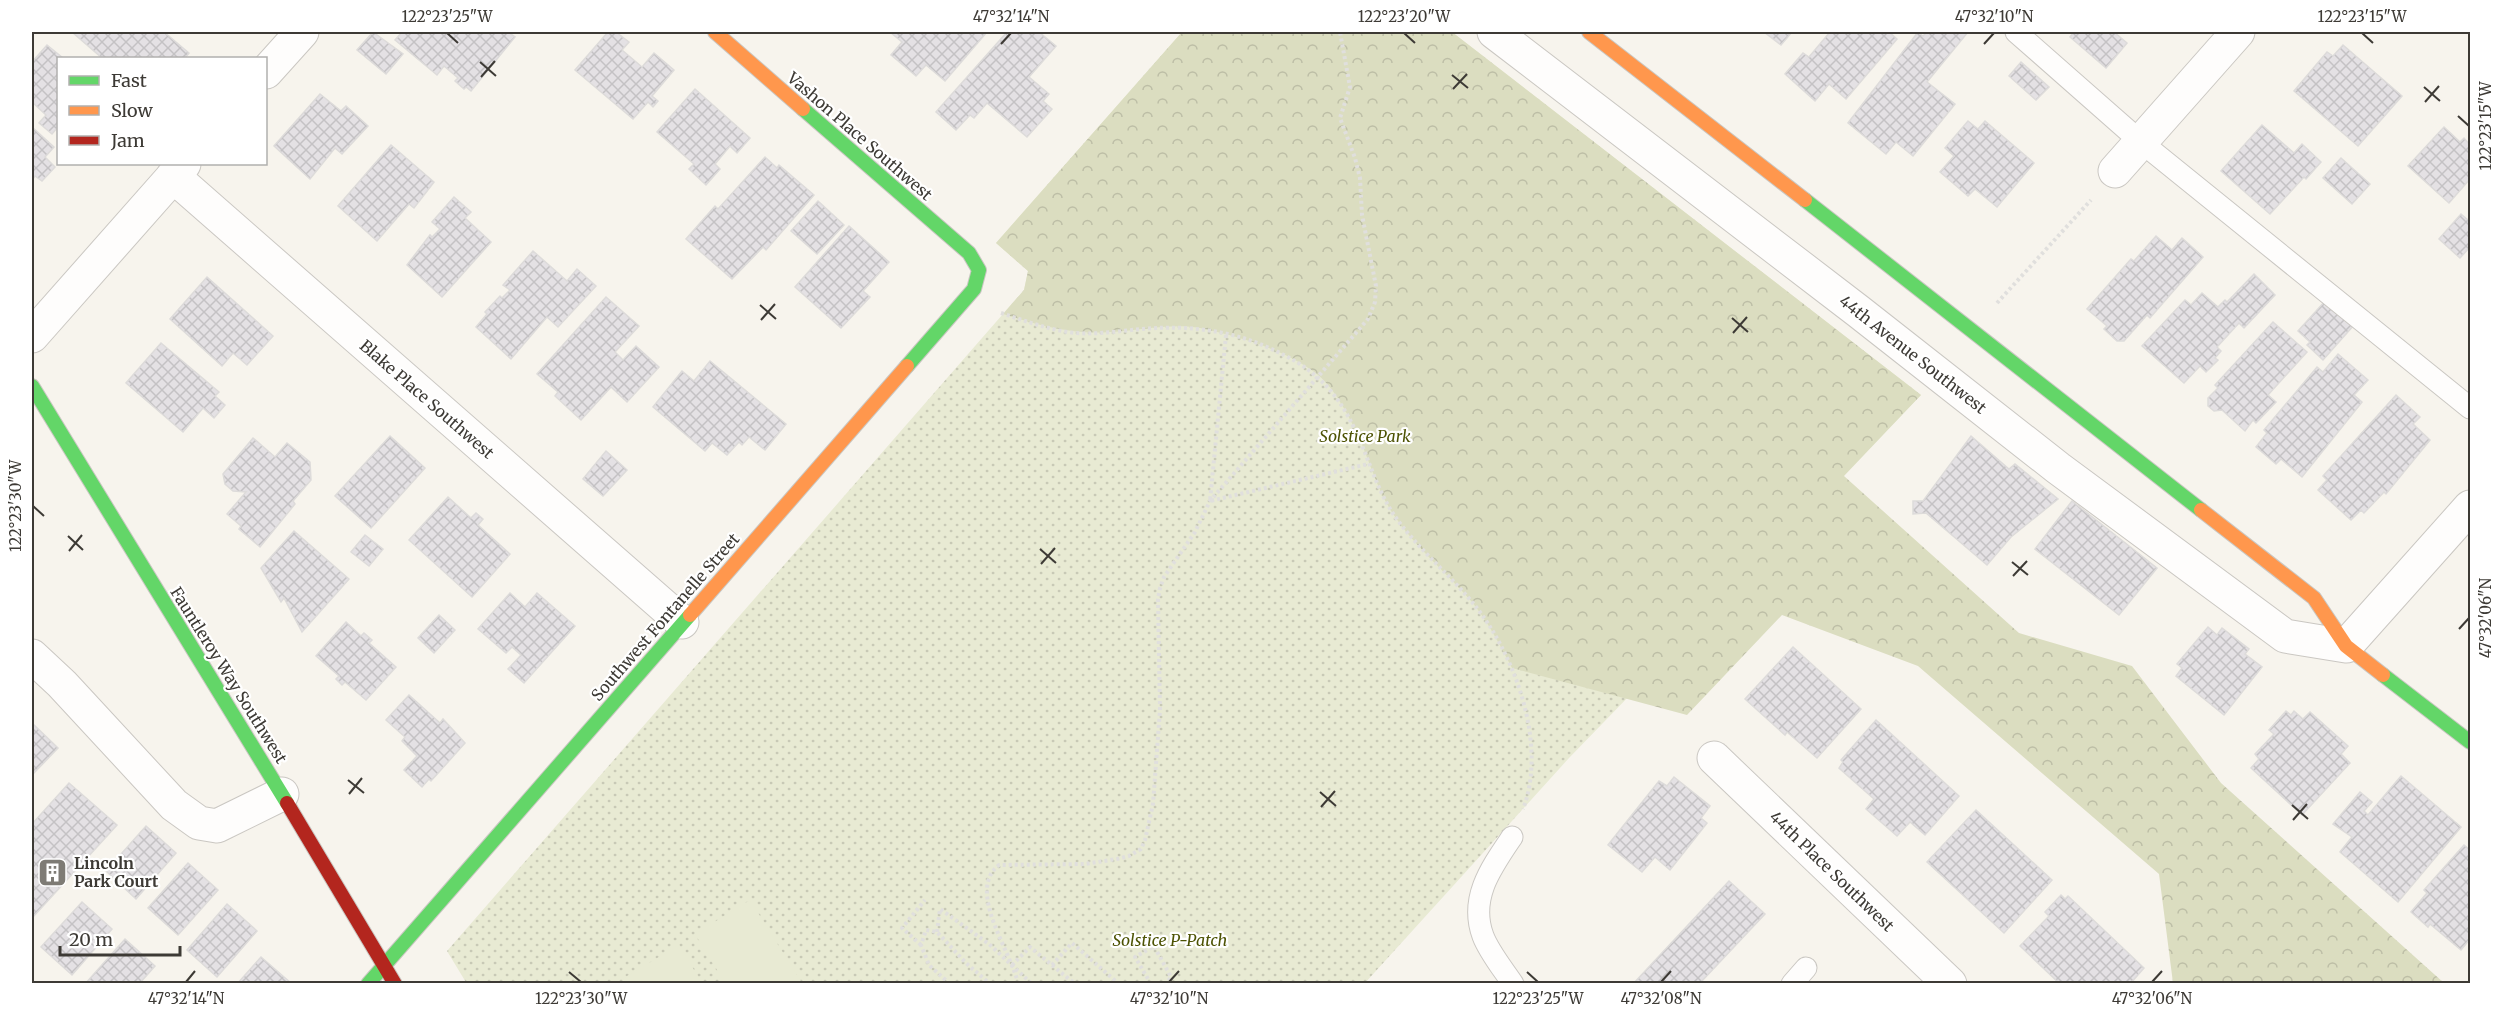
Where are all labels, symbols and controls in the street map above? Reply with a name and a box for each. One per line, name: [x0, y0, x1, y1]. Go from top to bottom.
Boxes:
text: 122°23'25"W: [402, 7, 494, 26]
text: 47°32'14"N: [973, 7, 1050, 26]
text: 122°23'20"W: [1358, 7, 1451, 26]
text: 47°32'10"N: [1955, 7, 2034, 26]
text: 122°23'15"W: [2318, 7, 2407, 26]
legend: [57, 57, 267, 165]
street label: Vashon Place Southwest: [783, 67, 937, 205]
text: Fast: [111, 69, 147, 92]
text: 122°23'15"W: [2476, 81, 2495, 170]
text: Slow: [111, 99, 154, 122]
text: Jam: [110, 129, 145, 152]
street label: 44th Avenue Southwest: [1835, 290, 1991, 418]
street label: Blake Place Southwest: [356, 335, 499, 463]
park label: Solstice Park: [1319, 426, 1411, 446]
text: 122°23'30"W: [6, 459, 25, 552]
street label: Southwest Fontanelle Street: [587, 529, 744, 705]
text: 47°32'06"N: [2476, 577, 2495, 658]
street label: Fauntleroy Way Southwest: [166, 583, 292, 768]
street label: 44th Place Southwest: [1766, 806, 1899, 936]
place label: Lincoln Park Court: [74, 853, 159, 891]
building icon: Lincoln Park Court: [37, 856, 69, 888]
scale bar: [60, 919, 180, 957]
text: 20 m: [69, 928, 113, 951]
park label: Solstice P-Patch: [1113, 930, 1227, 950]
text: 47°32'14"N: [148, 989, 225, 1008]
text: 122°23'30"W: [535, 989, 628, 1008]
text: 47°32'10"N: [1130, 989, 1209, 1008]
text: 122°23'25"W: [1493, 989, 1585, 1008]
text: 47°32'08"N: [1621, 989, 1702, 1008]
text: 47°32'06"N: [2112, 989, 2193, 1008]

